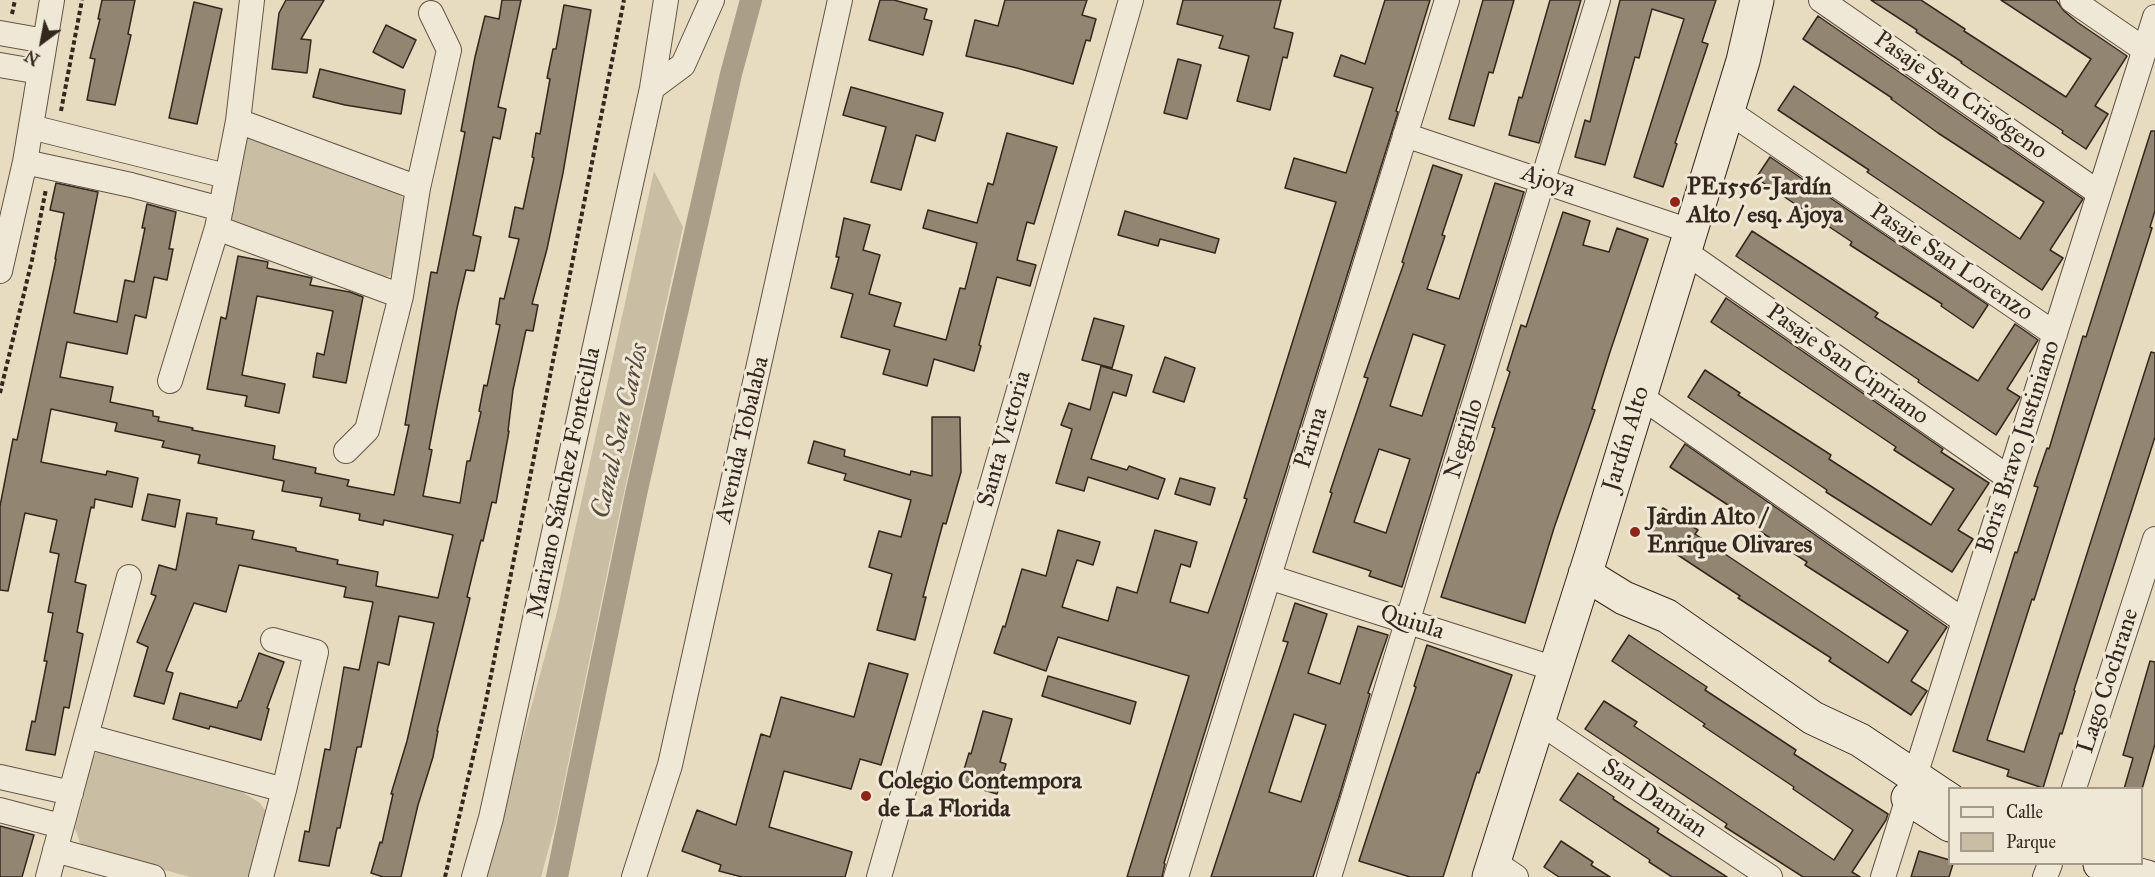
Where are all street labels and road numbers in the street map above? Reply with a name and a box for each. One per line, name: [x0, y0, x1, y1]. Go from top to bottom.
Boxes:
street label: Pasaje San Crisógeno: [1868, 25, 2052, 167]
street label: Ajoya: [1517, 159, 1579, 205]
street label: Pasaje San Lorenzo: [1864, 198, 2038, 328]
street label: Pasaje San Cipriano: [1760, 298, 1934, 432]
street label: Boris Bravo Justiniano: [1971, 337, 2067, 557]
street label: Mariano Sánchez Fontecilla: [522, 345, 608, 621]
street label: Avenida Tobalaba: [710, 354, 776, 526]
street label: Santa Victoria: [972, 368, 1038, 510]
street label: Jardín Alto: [1597, 383, 1657, 495]
street label: Negrillo: [1439, 396, 1491, 482]
street label: Parina: [1289, 404, 1335, 472]
street label: Quiula: [1376, 599, 1448, 647]
street label: Lago Cochrane: [2072, 605, 2146, 757]
street label: San Damian: [1596, 753, 1712, 845]

